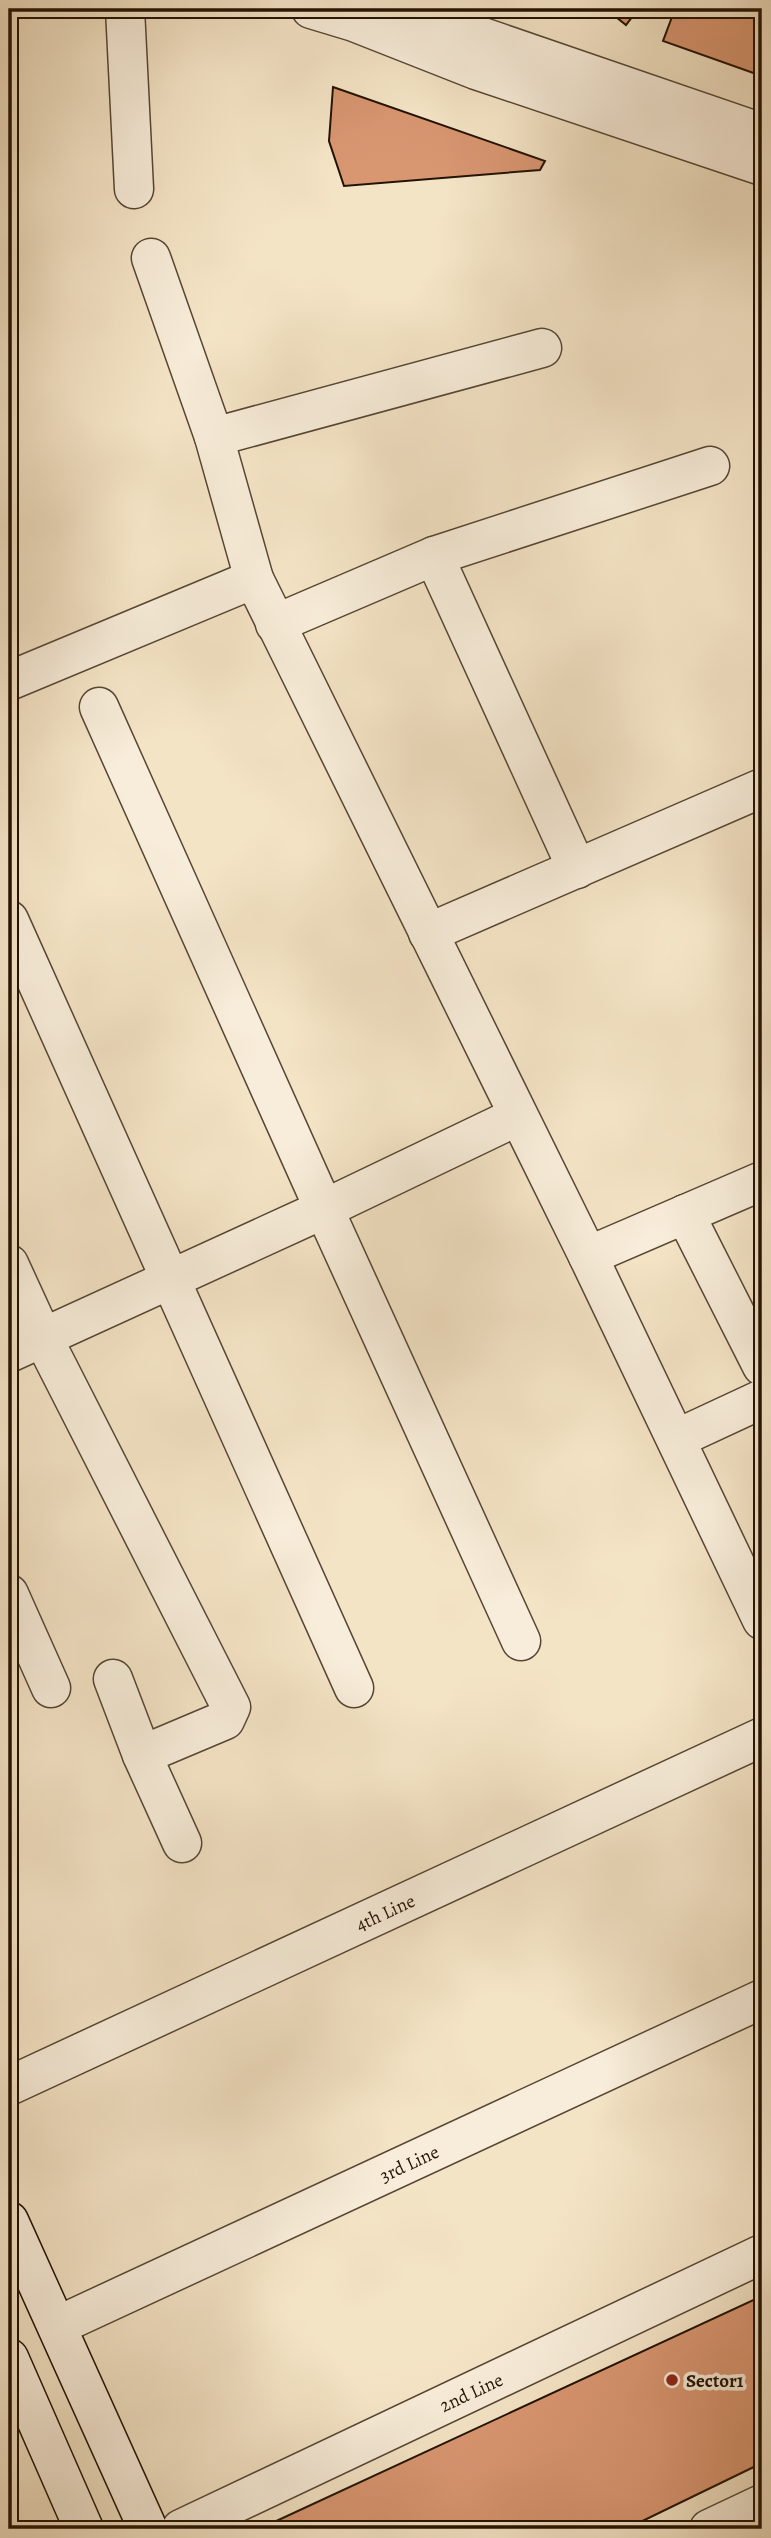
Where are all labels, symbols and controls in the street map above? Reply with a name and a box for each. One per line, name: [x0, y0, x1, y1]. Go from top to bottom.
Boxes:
street label: 4th Line: [352, 1888, 419, 1938]
street label: 3rd Line: [375, 2139, 443, 2189]
street label: 2nd Line: [435, 2367, 507, 2419]
place label: Sector1: [686, 2368, 744, 2394]
marker: Sector1: [664, 2372, 680, 2388]

